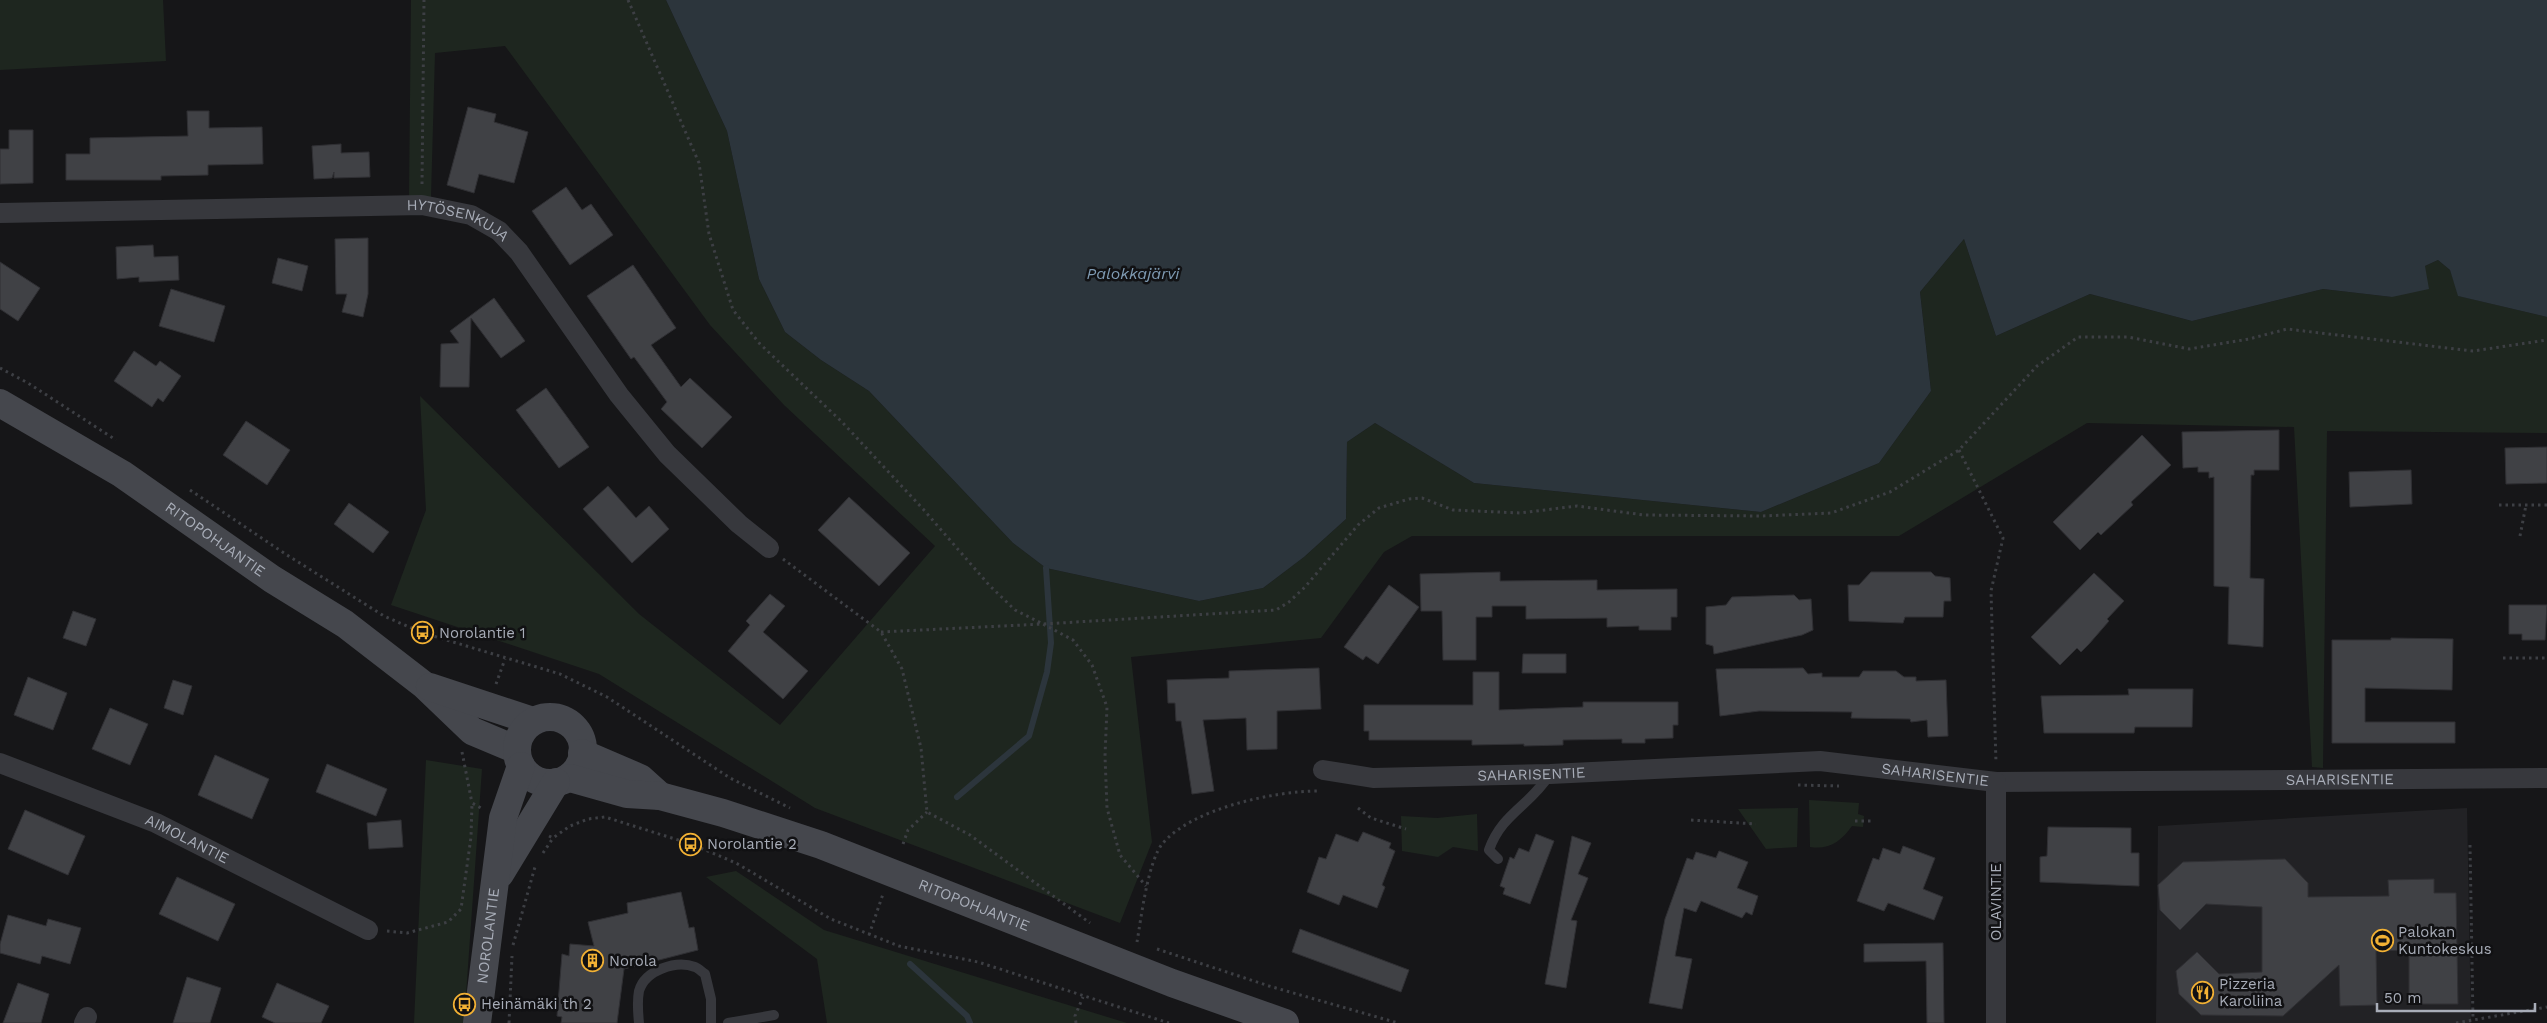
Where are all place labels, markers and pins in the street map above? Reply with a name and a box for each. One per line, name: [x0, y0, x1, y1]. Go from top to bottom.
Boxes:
bus stop icon: Norolantie 1: [411, 621, 435, 645]
place label: Norolantie 1: [439, 624, 526, 642]
bus stop icon: Norolantie 2: [679, 832, 703, 856]
place label: Norolantie 2: [707, 835, 797, 853]
place label: Palokan Kuntokeskus: [2398, 923, 2492, 958]
sports icon: Palokan Kuntokeskus: [2370, 929, 2394, 953]
building icon: Norola: [581, 949, 605, 973]
place label: Norola: [609, 952, 657, 970]
place label: Pizzeria Karoliina: [2219, 975, 2283, 1010]
restaurant icon: Pizzeria Karoliina: [2191, 981, 2215, 1005]
bus stop icon: Heinämäki th 2: [453, 992, 477, 1016]
place label: Heinämäki th 2: [481, 995, 592, 1013]

